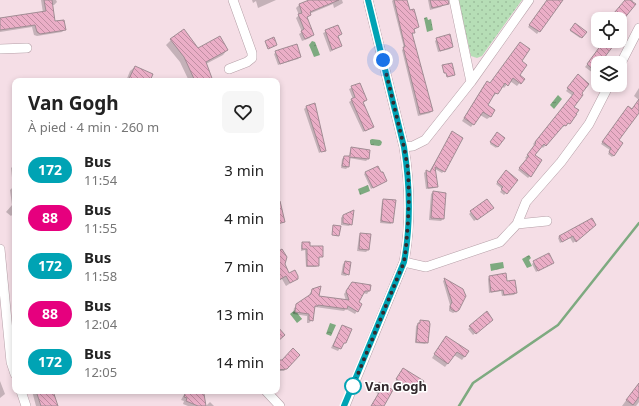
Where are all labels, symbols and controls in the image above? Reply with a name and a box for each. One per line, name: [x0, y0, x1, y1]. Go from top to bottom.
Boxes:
map controls: [591, 12, 627, 92]
button: locate: [591, 12, 627, 48]
your location: [373, 50, 393, 70]
button: layers: [591, 56, 627, 92]
text: Van Gogh: [28, 90, 119, 116]
button: heart: [222, 91, 264, 133]
text: À pied · 4 min · 260 m: [28, 118, 159, 136]
text: Bus: [84, 151, 111, 171]
text: 172: [38, 160, 62, 179]
text: 3 min: [224, 160, 264, 180]
text: 11:54: [84, 171, 117, 189]
text: Bus: [84, 199, 111, 219]
text: 88: [42, 208, 58, 227]
text: 4 min: [224, 208, 264, 228]
text: 11:55: [84, 219, 117, 237]
text: Bus: [84, 247, 111, 267]
text: 172: [38, 256, 62, 275]
text: 7 min: [224, 256, 264, 276]
text: 11:58: [84, 267, 117, 285]
text: Bus: [84, 295, 111, 315]
text: 88: [42, 304, 58, 323]
text: 13 min: [216, 304, 264, 324]
text: 12:04: [84, 315, 117, 333]
text: Bus: [84, 343, 111, 363]
text: 172: [38, 352, 62, 371]
text: 14 min: [216, 352, 264, 372]
text: 12:05: [84, 363, 117, 381]
marker: Van Gogh: [344, 377, 362, 395]
place label: Van Gogh: [365, 377, 427, 395]

